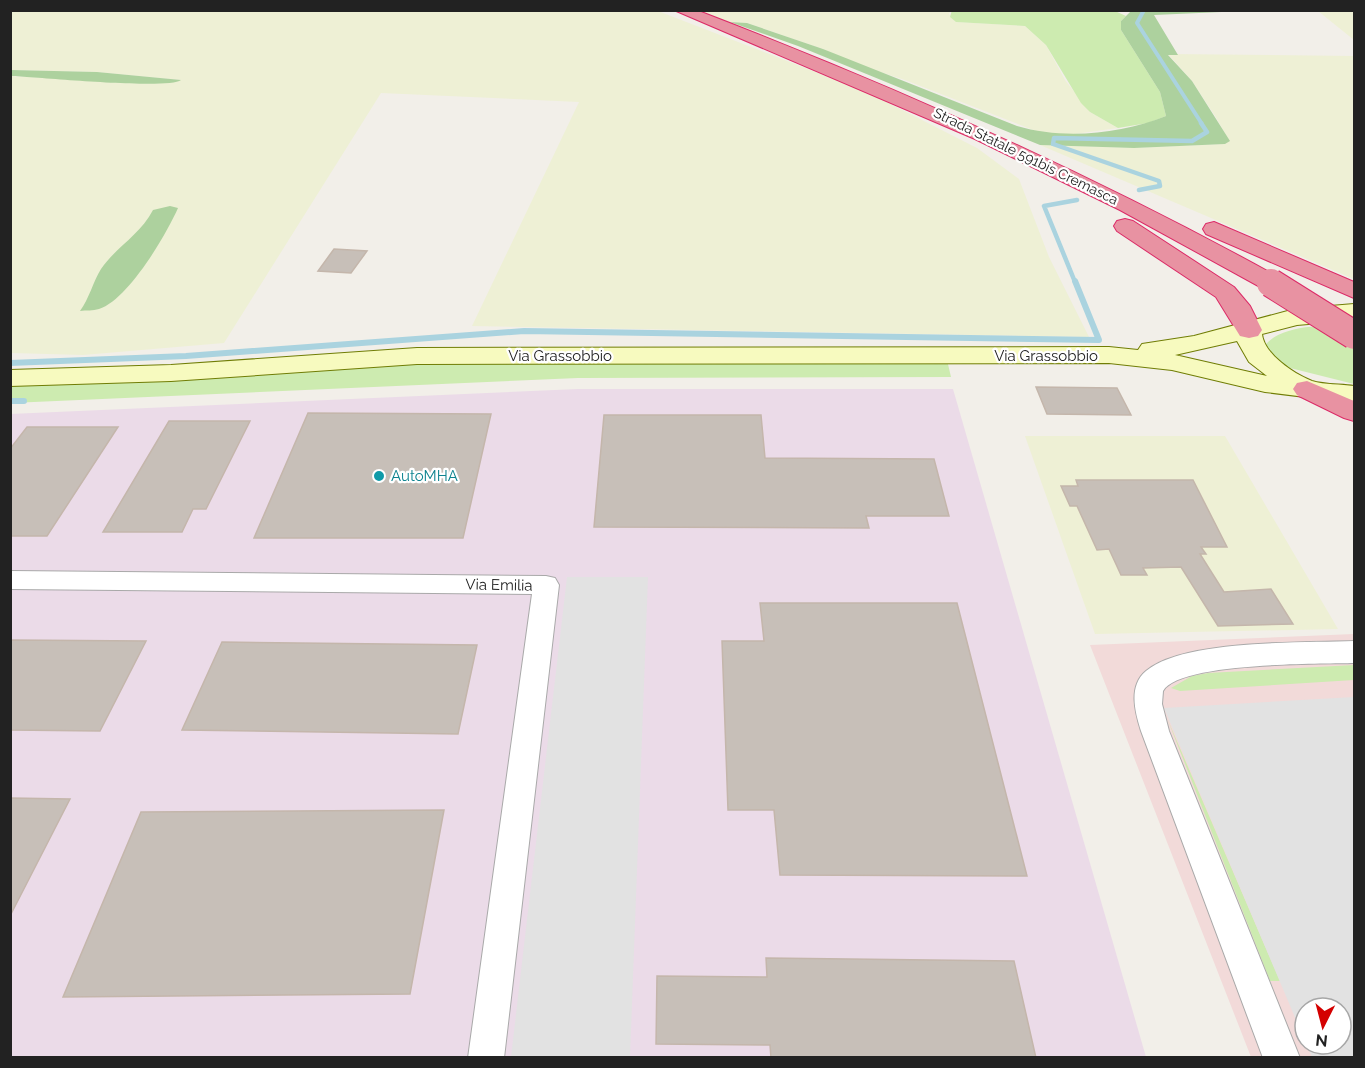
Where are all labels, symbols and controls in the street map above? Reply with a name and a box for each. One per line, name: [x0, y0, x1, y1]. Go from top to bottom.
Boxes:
street label: Strada Statale 591bis Cremasca: [931, 104, 1121, 208]
street label: Via Grassobbio: [508, 347, 612, 365]
street label: Via Grassobbio: [994, 347, 1098, 365]
place label: AutoMHA: [391, 467, 458, 485]
marker: AutoMHA: [372, 469, 386, 483]
street label: Via Emilia: [465, 575, 533, 595]
north arrow: [1293, 996, 1353, 1056]
text: N: [1314, 1030, 1329, 1051]

